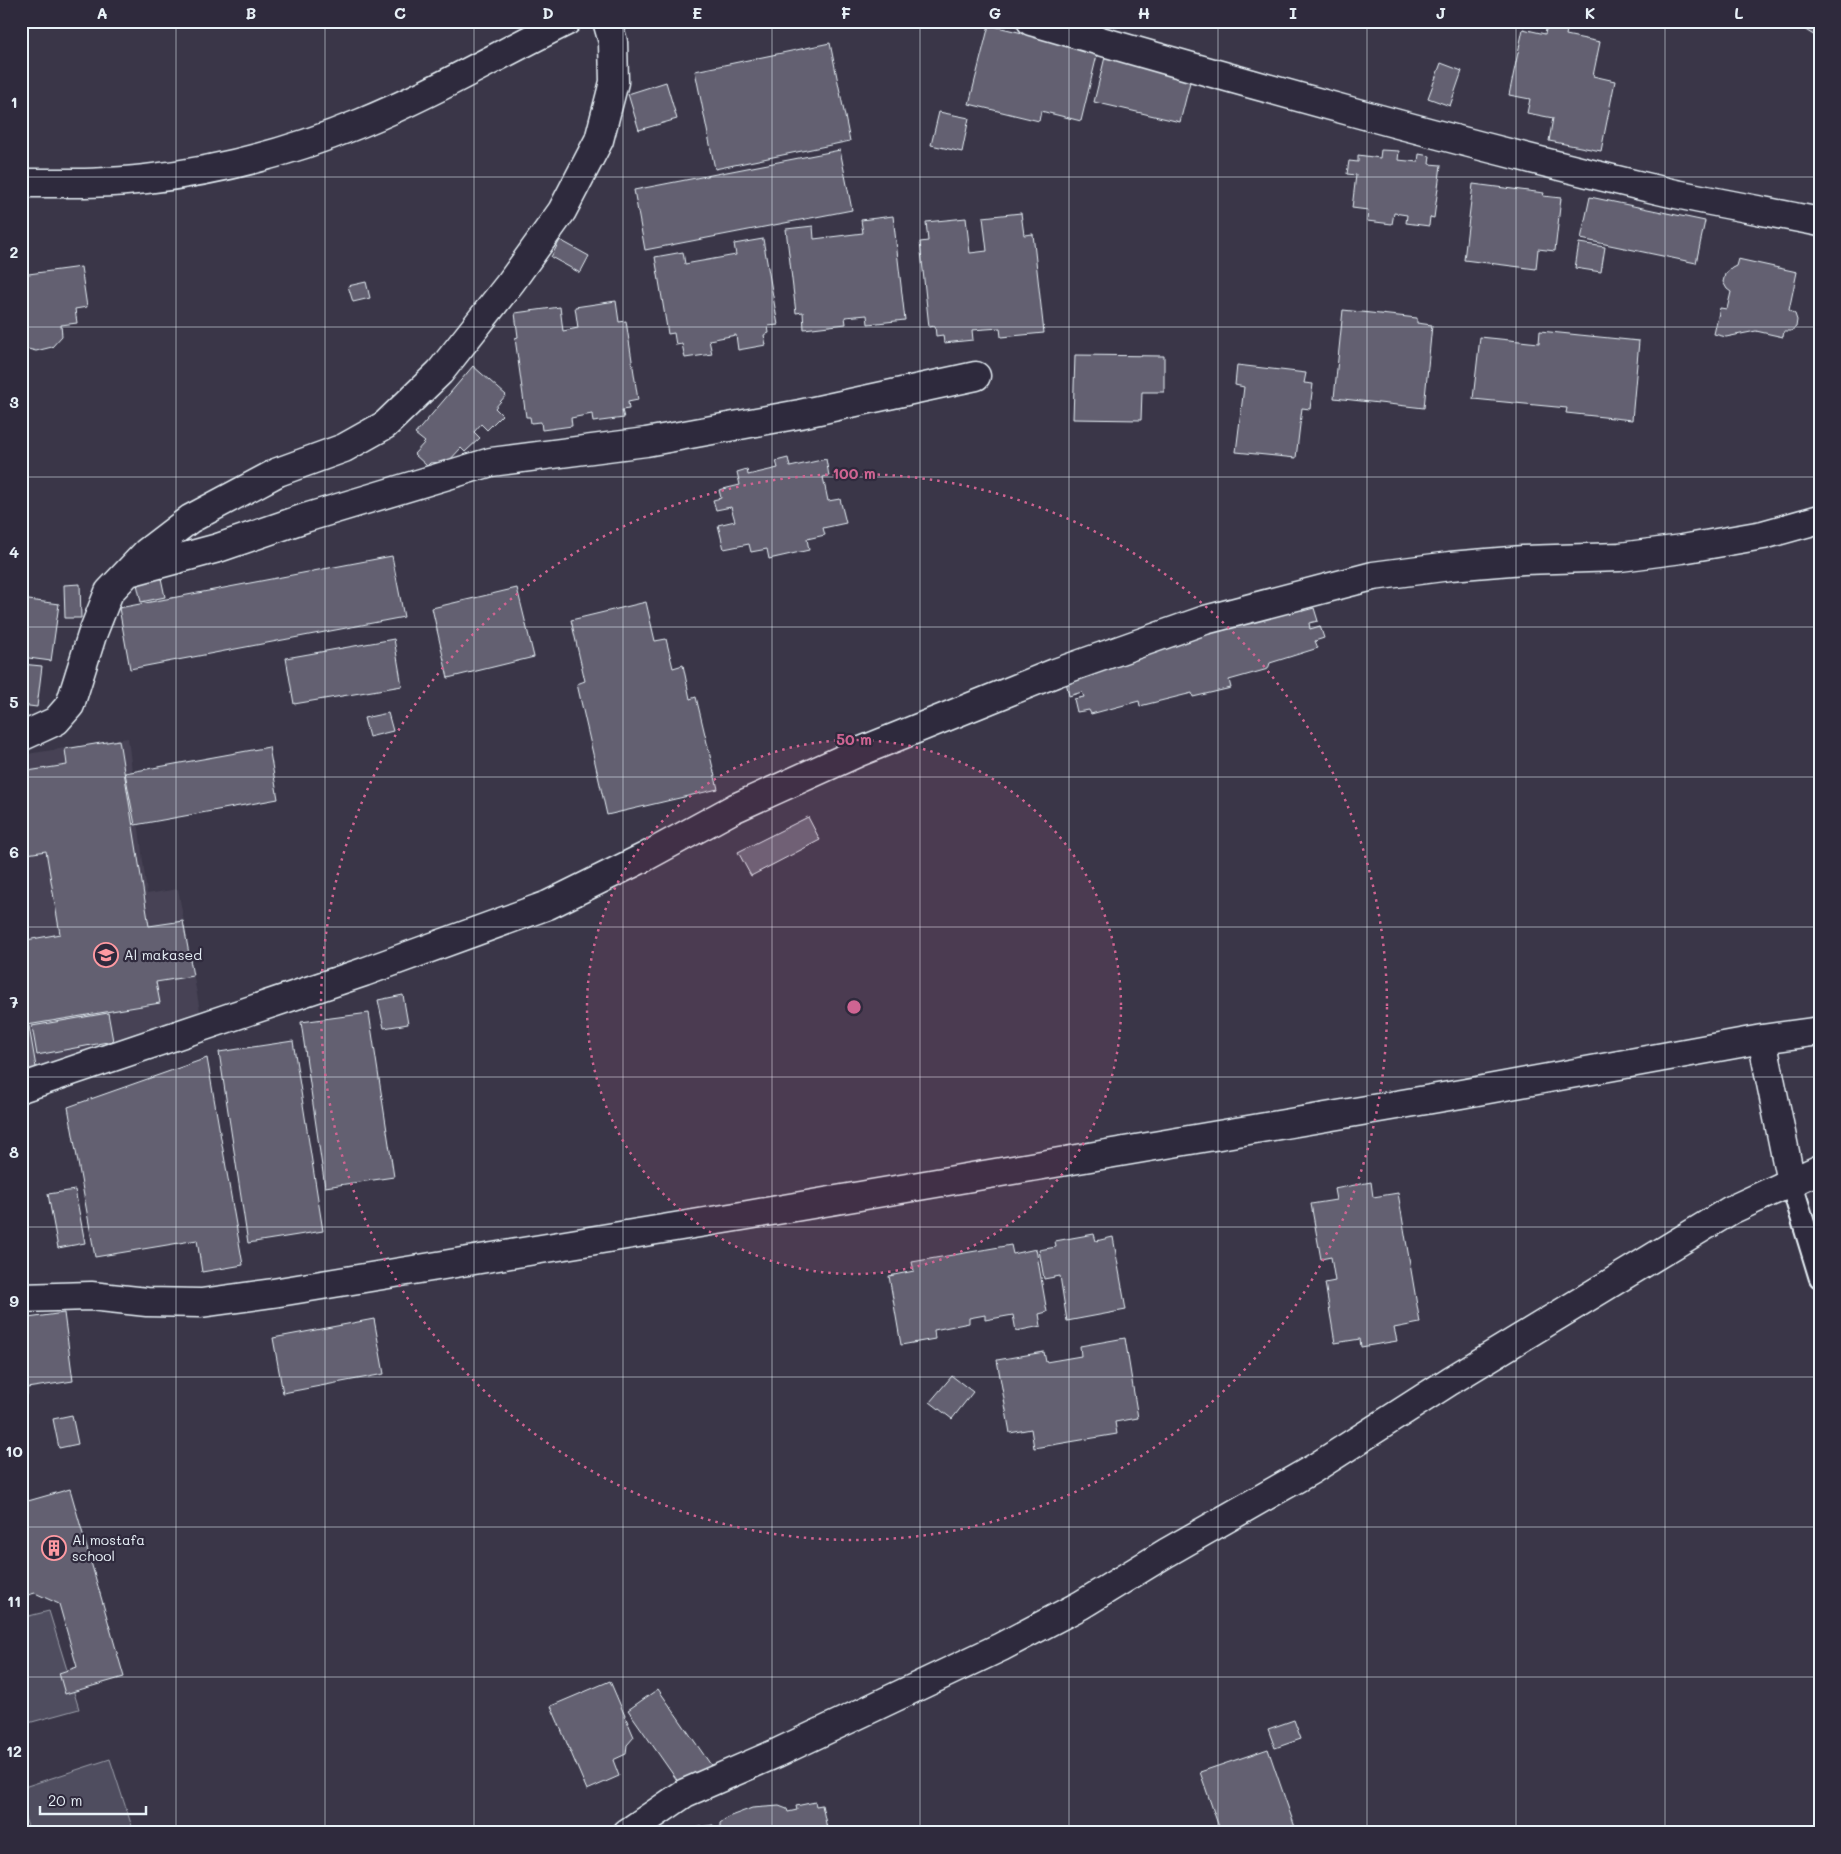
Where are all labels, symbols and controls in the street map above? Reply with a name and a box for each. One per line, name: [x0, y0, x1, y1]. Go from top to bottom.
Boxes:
text: A: [96, 2, 108, 23]
text: B: [246, 2, 256, 23]
text: C: [394, 2, 406, 23]
text: D: [542, 2, 554, 23]
text: E: [692, 2, 702, 23]
text: F: [841, 2, 851, 23]
text: G: [989, 2, 1001, 23]
text: H: [1138, 2, 1150, 23]
text: I: [1289, 2, 1297, 23]
text: J: [1436, 2, 1446, 23]
text: K: [1585, 2, 1595, 23]
text: L: [1734, 2, 1744, 23]
text: 1: [10, 91, 18, 112]
text: 2: [10, 241, 19, 262]
text: 3: [9, 391, 19, 412]
text: 100 m: [832, 463, 876, 483]
text: 4: [9, 541, 19, 562]
text: 5: [9, 691, 19, 712]
text: 50 m: [836, 729, 872, 749]
text: 6: [9, 841, 19, 862]
school or university icon: Al makased: [93, 942, 119, 968]
place label: Al makased: [124, 945, 202, 964]
text: 7: [10, 991, 19, 1012]
centre of rings: [845, 998, 863, 1016]
text: 8: [9, 1141, 19, 1162]
text: 9: [9, 1290, 19, 1311]
text: 10: [5, 1440, 23, 1461]
place label: Al mostafa school: [72, 1530, 145, 1565]
building icon: Al mostafa school: [41, 1535, 67, 1561]
text: 11: [7, 1590, 21, 1611]
text: 12: [6, 1740, 22, 1761]
scale bar: [40, 1784, 146, 1816]
text: 20 m: [48, 1790, 82, 1810]

